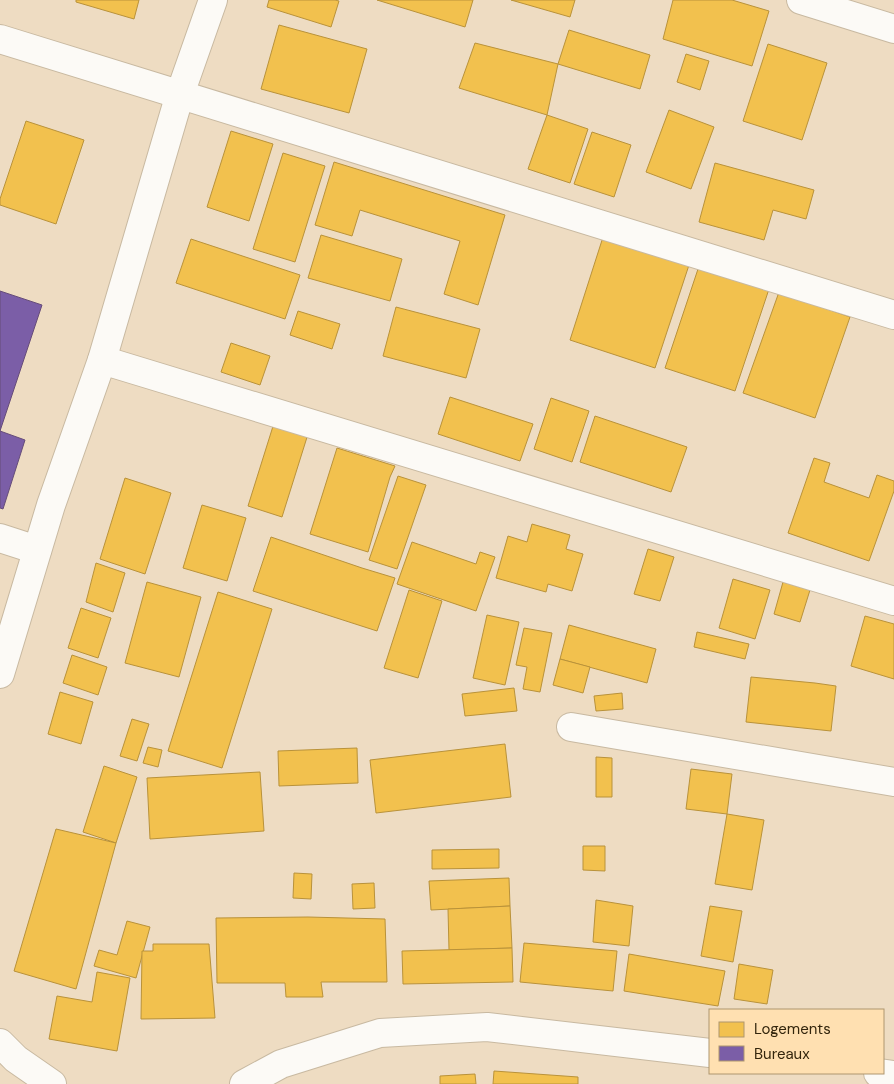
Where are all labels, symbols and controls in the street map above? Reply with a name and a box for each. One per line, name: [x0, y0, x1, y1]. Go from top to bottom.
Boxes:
legend: [709, 1009, 884, 1074]
text: Logements: [754, 1019, 831, 1039]
text: Bureaux: [754, 1044, 810, 1064]

